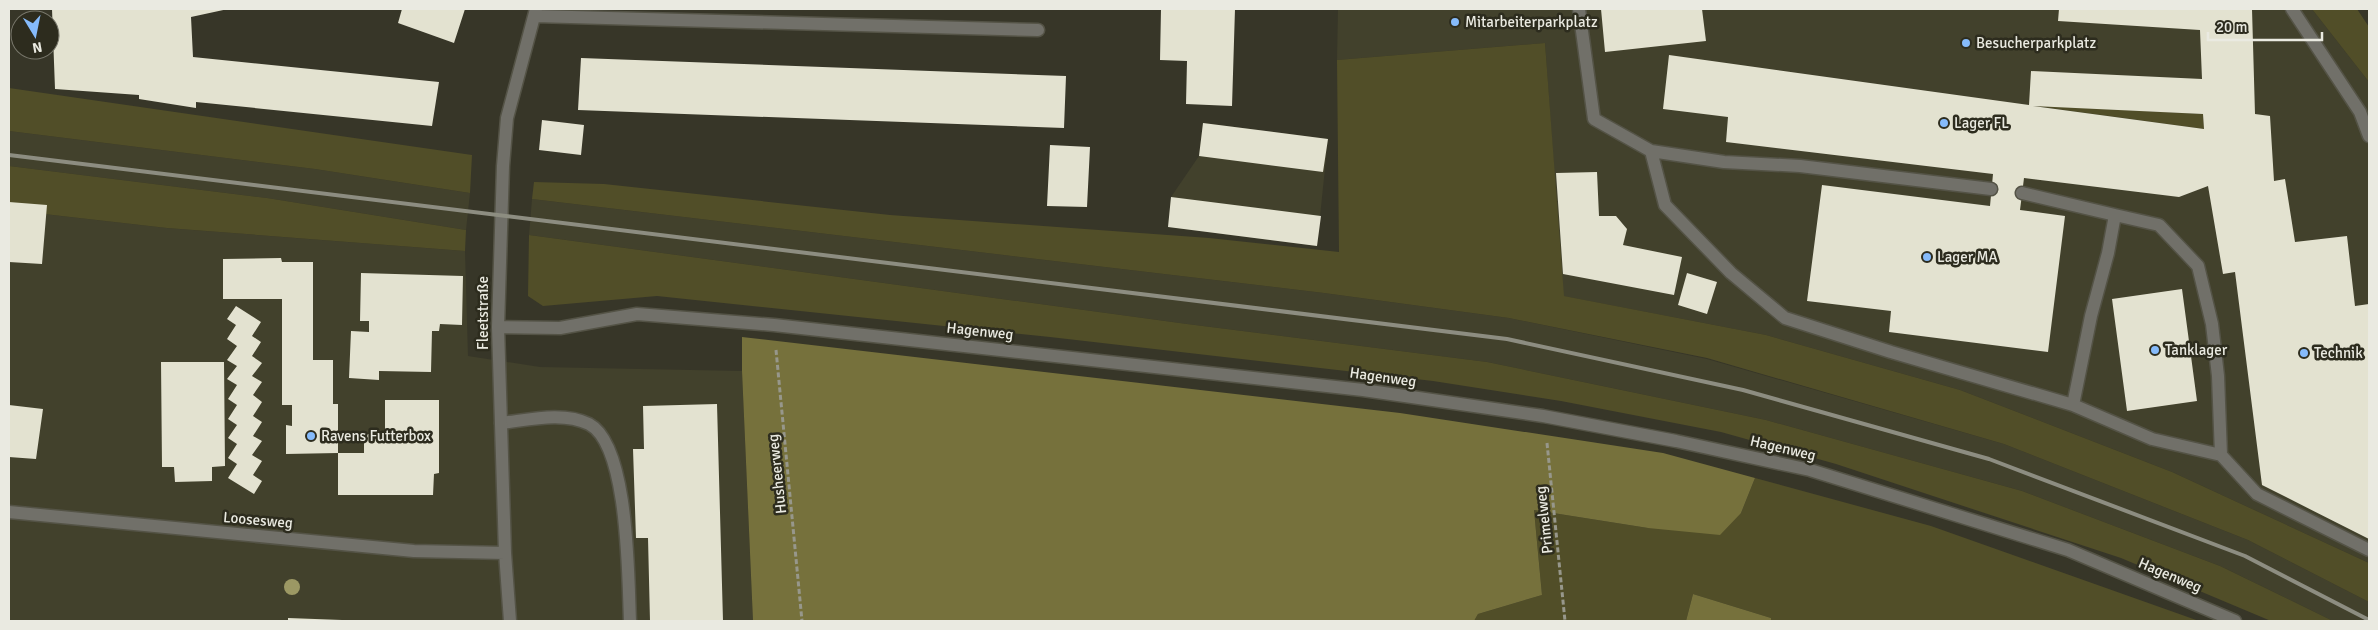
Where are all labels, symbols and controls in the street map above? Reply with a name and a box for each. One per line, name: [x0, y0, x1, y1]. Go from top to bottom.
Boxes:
north arrow: [10, 10, 60, 60]
scale bar: [2208, 10, 2322, 42]
place label: Mitarbeiterparkplatz: [1465, 13, 1598, 31]
marker: Mitarbeiterparkplatz: [1449, 16, 1461, 28]
text: 20 m: [2216, 18, 2247, 36]
place label: Besucherparkplatz: [1976, 34, 2096, 52]
marker: Besucherparkplatz: [1960, 37, 1972, 49]
text: N: [31, 38, 43, 57]
place label: Lager FL: [1954, 114, 2009, 132]
marker: Lager FL: [1938, 117, 1950, 129]
place label: Lager MA: [1937, 248, 1998, 266]
marker: Lager MA: [1921, 251, 1933, 263]
street label: Fleetstraße: [474, 276, 492, 350]
street label: Hagenweg: [946, 319, 1014, 343]
place label: Tanklager: [2165, 341, 2228, 359]
marker: Tanklager: [2149, 344, 2161, 356]
place label: Technik: [2314, 344, 2363, 362]
marker: Technik: [2298, 347, 2310, 359]
street label: Hagenweg: [1349, 363, 1418, 391]
place label: Ravens Futterbox: [321, 427, 431, 445]
marker: Ravens Futterbox: [305, 430, 317, 442]
street label: Hagenweg: [1748, 432, 1818, 464]
street label: Husheerweg: [764, 433, 790, 515]
street label: Primelweg: [1531, 485, 1557, 555]
street label: Loosesweg: [222, 508, 294, 532]
street label: Hagenweg: [2136, 554, 2204, 596]

